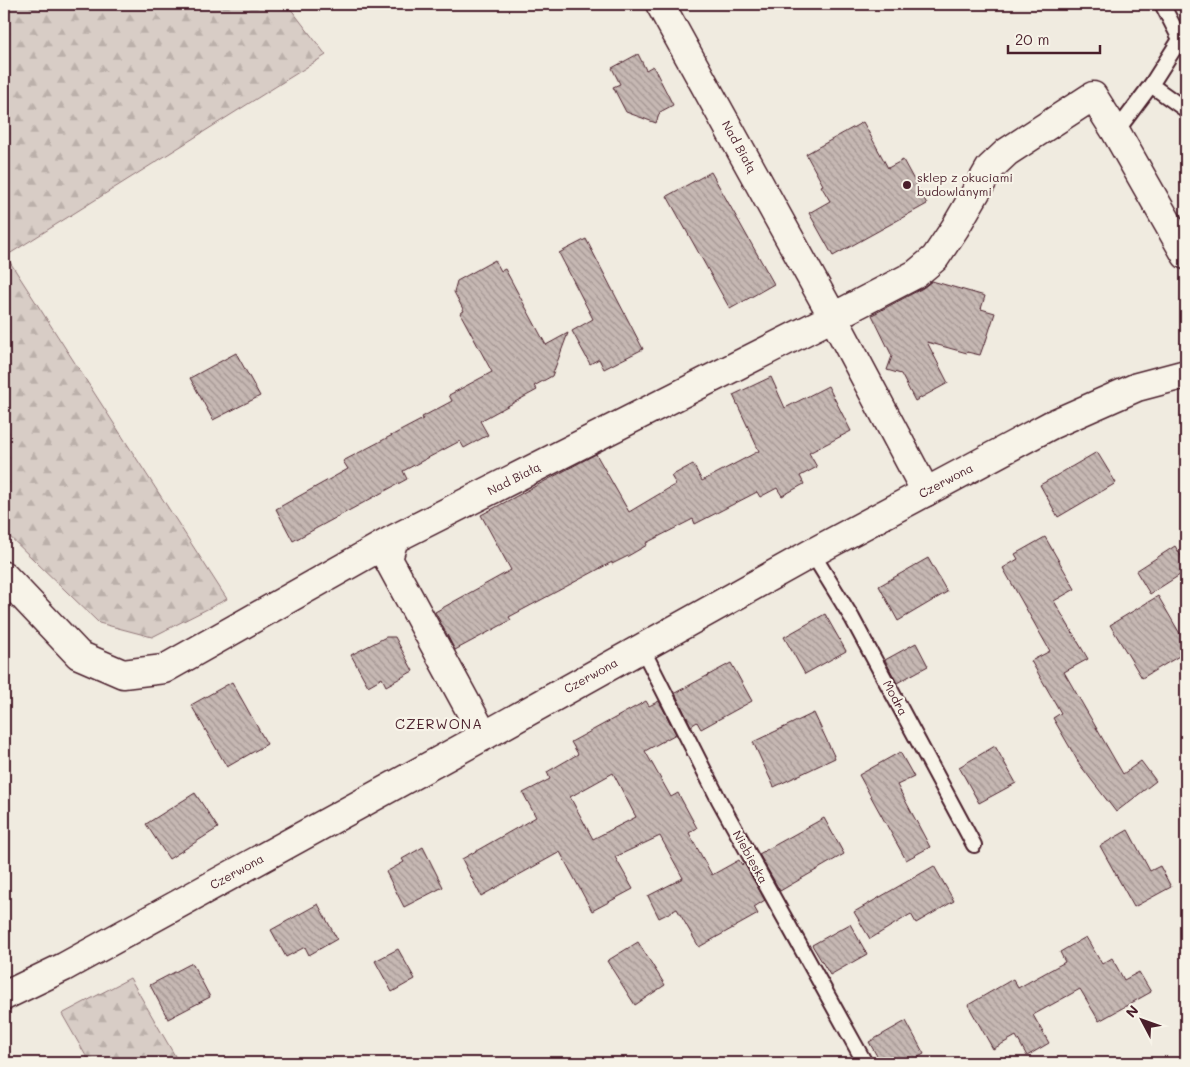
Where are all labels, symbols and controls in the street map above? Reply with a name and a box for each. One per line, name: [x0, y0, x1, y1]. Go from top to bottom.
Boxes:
scale bar: [1008, 22, 1100, 54]
text: 20 m: [1015, 29, 1049, 49]
street label: Nad Białą: [719, 117, 761, 176]
place label: sklep z okuciami budowlanymi: [917, 169, 1013, 199]
marker: sklep z okuciami budowlanymi: [901, 179, 913, 191]
street label: Nad Białą: [484, 458, 543, 498]
street label: Czerwona: [916, 459, 975, 501]
street label: Czerwona: [561, 654, 620, 696]
street label: Modra: [880, 677, 912, 718]
district label: CZERWONA: [395, 714, 483, 733]
street label: Niebieska: [730, 827, 772, 886]
street label: Czerwona: [207, 850, 266, 892]
north arrow: [1118, 994, 1168, 1044]
text: N: [1121, 1001, 1142, 1021]

